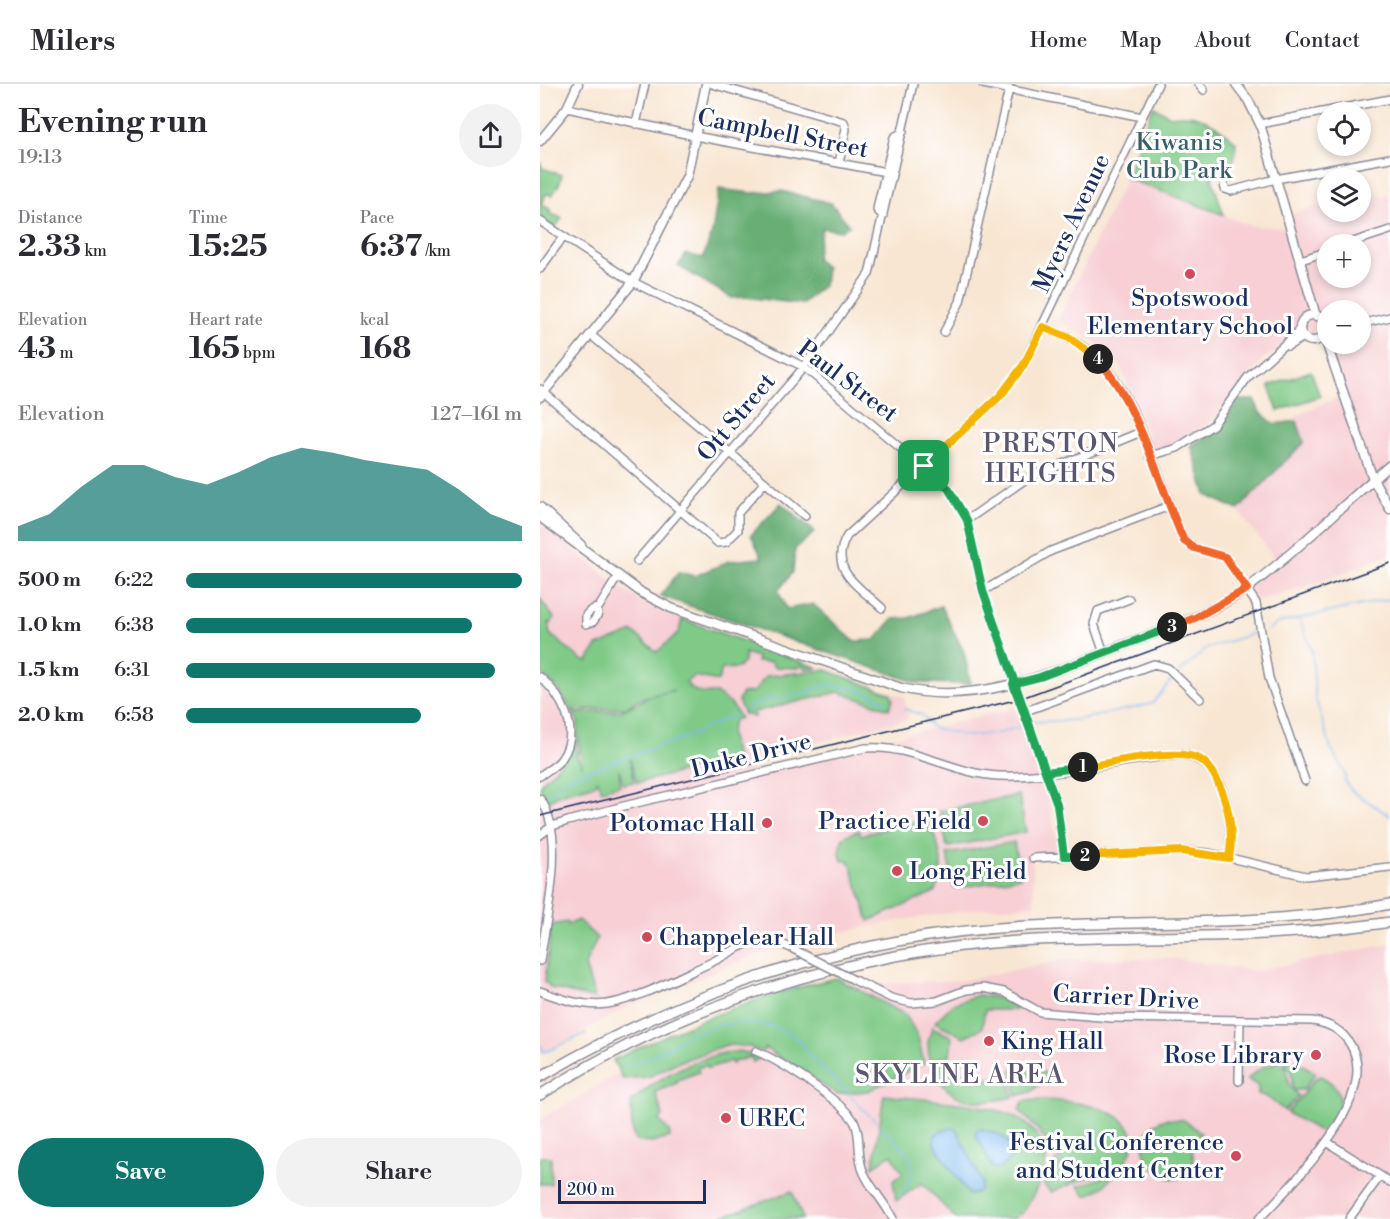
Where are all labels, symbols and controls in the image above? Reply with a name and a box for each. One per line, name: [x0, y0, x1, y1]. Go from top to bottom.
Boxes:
text: Milers: [30, 24, 115, 59]
text: Home: [1030, 28, 1087, 54]
text: Map: [1120, 28, 1162, 54]
text: About: [1195, 28, 1252, 54]
text: Contact: [1285, 28, 1360, 54]
text: Evening run: [18, 102, 207, 143]
map controls: [1317, 102, 1371, 354]
button: locate: [1317, 102, 1371, 156]
street label: Campbell Street: [695, 103, 871, 165]
button: share: [459, 104, 522, 167]
park label: Kiwanis Club Park: [1126, 128, 1233, 186]
text: 19:13: [18, 145, 62, 170]
street label: Myers Avenue: [1027, 149, 1117, 298]
button: layers: [1317, 168, 1371, 222]
text: Distance: [18, 208, 83, 228]
text: Time: [189, 208, 228, 228]
text: Pace: [360, 208, 394, 228]
text: 2.33: [18, 228, 81, 266]
text: 15:25: [189, 228, 268, 266]
text: 6:37: [360, 228, 422, 266]
button: +: [1317, 234, 1371, 288]
text: km: [81, 241, 107, 261]
text: /km: [422, 241, 451, 261]
marker: Spotswood Elementary School: [1183, 267, 1197, 281]
place label: Spotswood Elementary School: [1087, 284, 1293, 342]
button: −: [1317, 300, 1371, 354]
text: Elevation: [18, 310, 87, 330]
text: Heart rate: [189, 310, 263, 330]
text: kcal: [360, 310, 389, 330]
text: 43: [18, 330, 56, 368]
text: 165: [189, 330, 240, 368]
text: 168: [360, 330, 411, 368]
street label: Paul Street: [791, 334, 904, 430]
text: m: [56, 343, 73, 363]
text: bpm: [240, 343, 276, 363]
pin: 4: [1083, 344, 1113, 374]
text: 4: [1093, 349, 1103, 369]
street label: Ott Street: [691, 367, 783, 468]
text: Elevation: [18, 402, 105, 427]
text: 127–161 m: [431, 402, 522, 427]
district label: PRESTON HEIGHTS: [983, 428, 1119, 490]
pin: [898, 440, 949, 491]
icon: arrive: [907, 449, 940, 482]
text: 500 m: [18, 568, 81, 593]
text: 6:22: [114, 568, 153, 593]
pin: 3: [1157, 612, 1187, 642]
text: 1.0 km: [18, 613, 82, 638]
text: 6:38: [114, 613, 154, 638]
text: 3: [1167, 617, 1177, 637]
text: 1.5 km: [18, 658, 79, 683]
text: 6:31: [114, 658, 150, 683]
text: 2.0 km: [18, 703, 84, 728]
text: 6:58: [114, 703, 154, 728]
street label: Duke Drive: [688, 727, 814, 785]
pin: 1: [1068, 752, 1098, 782]
text: 1: [1079, 757, 1087, 777]
place label: Practice Field: [818, 807, 971, 837]
place label: Potomac Hall: [609, 809, 755, 839]
marker: Practice Field: [976, 814, 990, 828]
marker: Potomac Hall: [760, 816, 774, 830]
pin: 2: [1070, 841, 1100, 871]
text: 2: [1080, 846, 1090, 866]
place label: Long Field: [909, 857, 1027, 887]
marker: Long Field: [890, 864, 904, 878]
place label: Chappelear Hall: [659, 923, 834, 953]
marker: Chappelear Hall: [640, 930, 654, 944]
street label: Carrier Drive: [1052, 979, 1200, 1017]
place label: King Hall: [1001, 1027, 1104, 1057]
marker: King Hall: [982, 1034, 996, 1048]
place label: Rose Library: [1164, 1041, 1304, 1071]
marker: Rose Library: [1309, 1048, 1323, 1062]
district label: SKYLINE AREA: [855, 1059, 1065, 1091]
place label: UREC: [738, 1104, 805, 1134]
marker: UREC: [719, 1111, 733, 1125]
place label: Festival Conference and Student Center: [1009, 1128, 1224, 1186]
button: Save: [18, 1138, 264, 1207]
button: Share: [276, 1138, 522, 1207]
marker: Festival Conference and Student Center: [1229, 1149, 1243, 1163]
scale bar: [558, 1177, 706, 1204]
text: 200 m: [567, 1180, 615, 1200]

